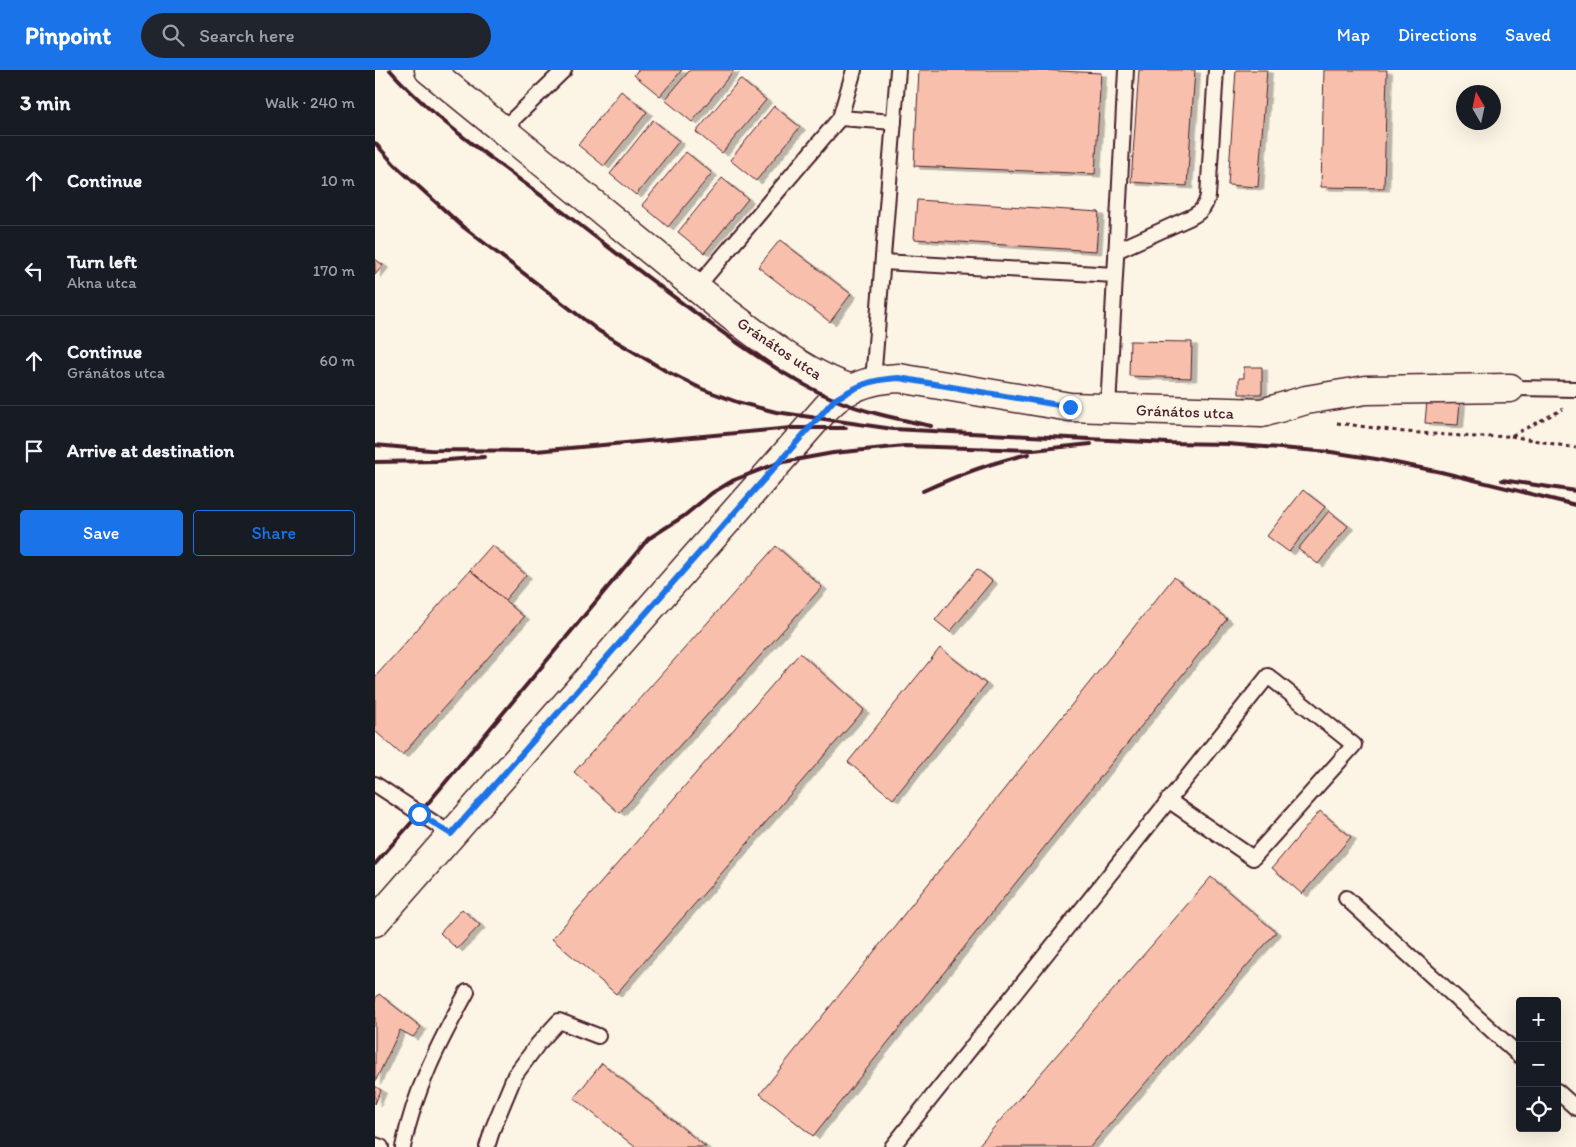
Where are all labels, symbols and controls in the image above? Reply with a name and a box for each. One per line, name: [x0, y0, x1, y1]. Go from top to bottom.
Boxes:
search box: [141, 13, 491, 58]
text: Pinpoint: [25, 21, 111, 50]
icon: search: [159, 21, 187, 49]
text: Search here: [199, 24, 294, 47]
text: Map: [1337, 24, 1370, 46]
text: Directions: [1398, 24, 1477, 46]
text: Saved: [1505, 24, 1551, 46]
north arrow: [1456, 85, 1501, 130]
text: 3 min: [20, 90, 70, 115]
text: Walk · 240 m: [265, 93, 355, 112]
icon: ahead: [20, 167, 48, 195]
text: Continue: [67, 169, 142, 192]
text: 10 m: [321, 171, 355, 190]
text: Turn left: [67, 250, 137, 273]
icon: left: [20, 257, 48, 285]
text: 170 m: [313, 261, 355, 280]
text: Akna utca: [67, 273, 137, 292]
street label: Gránátos utca: [734, 313, 826, 384]
text: Continue: [67, 340, 142, 363]
icon: ahead: [20, 347, 48, 375]
text: 60 m: [320, 351, 355, 370]
text: Gránátos utca: [67, 363, 165, 382]
route end: [1059, 396, 1082, 419]
street label: Gránátos utca: [1136, 400, 1235, 423]
icon: arrive: [20, 437, 48, 465]
text: Arrive at destination: [67, 439, 234, 462]
button: Save: [20, 510, 183, 556]
button: Share: [193, 510, 355, 556]
route start: [408, 803, 431, 826]
map controls: [1516, 997, 1561, 1132]
button: +: [1516, 997, 1561, 1042]
button: −: [1516, 1042, 1561, 1087]
button: locate: [1516, 1087, 1561, 1132]

